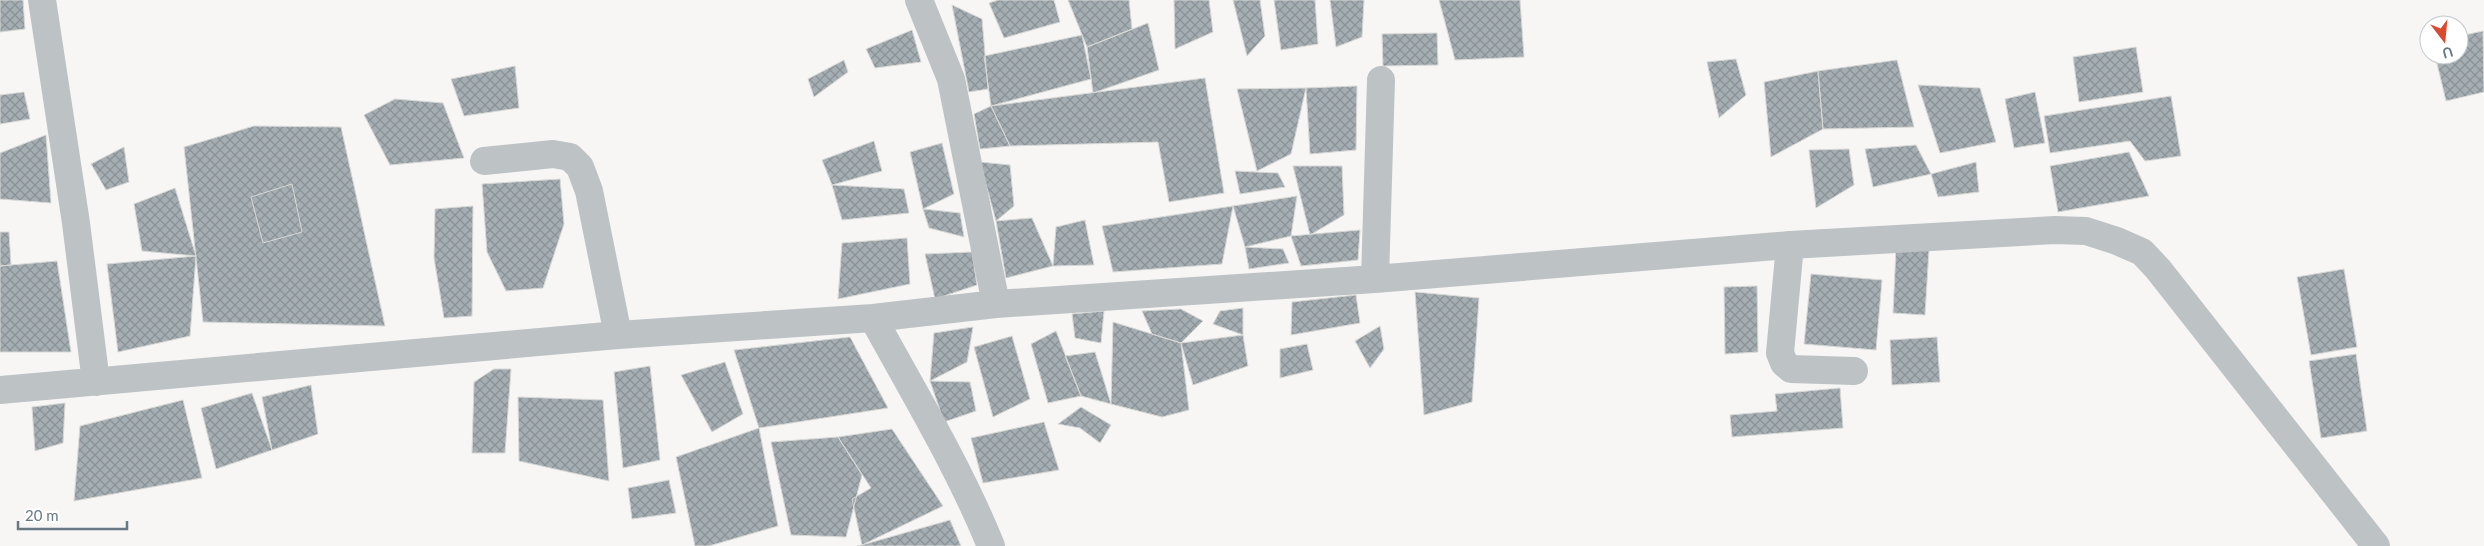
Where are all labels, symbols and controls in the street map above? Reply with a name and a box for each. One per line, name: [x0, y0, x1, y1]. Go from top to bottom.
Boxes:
north arrow: [2419, 15, 2469, 65]
text: U: [2440, 43, 2455, 63]
scale bar: [18, 498, 126, 530]
text: 20 m: [25, 506, 59, 524]

